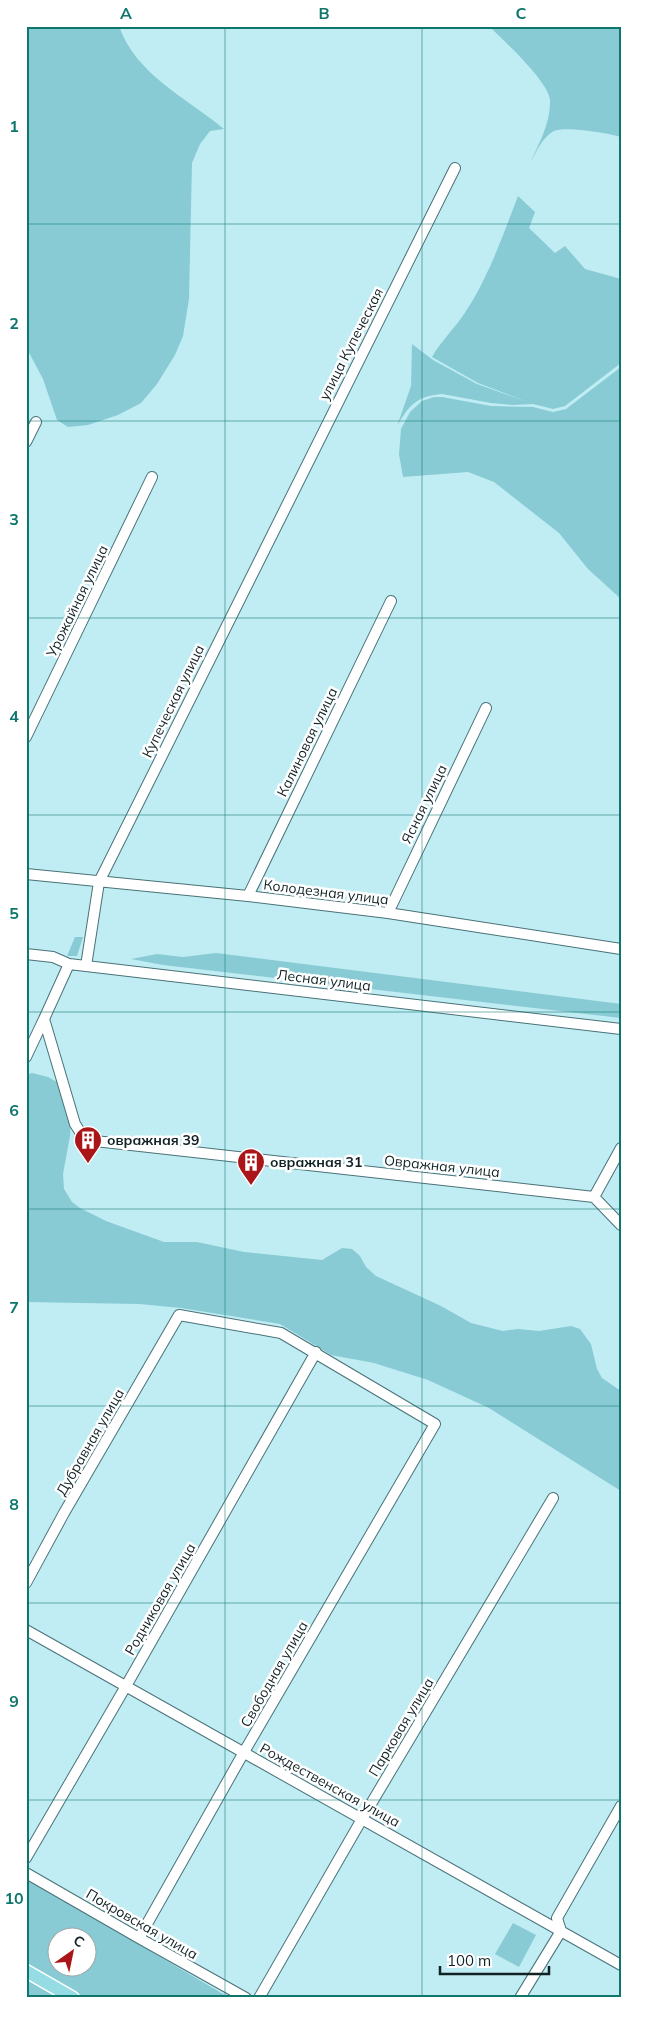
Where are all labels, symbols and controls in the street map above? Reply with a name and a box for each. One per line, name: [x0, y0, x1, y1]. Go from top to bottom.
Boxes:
text: A: [120, 3, 132, 23]
text: B: [318, 3, 330, 23]
text: C: [516, 3, 527, 23]
text: 1: [9, 116, 19, 136]
street label: улица Купеческая: [315, 285, 387, 403]
text: 2: [9, 313, 19, 333]
text: 3: [9, 509, 19, 529]
street label: Урожайная улица: [42, 542, 112, 661]
street label: Купеческая улица: [138, 642, 208, 760]
street label: Калиновая улица: [273, 684, 341, 800]
text: 4: [9, 706, 19, 726]
street label: Ясная улица: [397, 762, 451, 846]
street label: Колодезная улица: [262, 875, 390, 909]
text: 5: [9, 903, 19, 923]
street label: Лесная улица: [276, 965, 372, 995]
text: 6: [9, 1100, 19, 1120]
building icon: овражная 39: [73, 1125, 103, 1164]
place label: овражная 39: [107, 1131, 199, 1149]
building icon: овражная 31: [236, 1147, 266, 1186]
street label: Овражная улица: [383, 1151, 501, 1181]
place label: овражная 31: [270, 1153, 362, 1171]
text: 7: [9, 1297, 19, 1317]
street label: Дубравная улица: [52, 1385, 128, 1499]
text: 8: [9, 1494, 19, 1514]
street label: Родниковая улица: [121, 1540, 199, 1658]
street label: Свободная улица: [236, 1618, 312, 1730]
street label: Парковая улица: [364, 1674, 438, 1780]
text: 9: [9, 1691, 19, 1711]
street label: Рождественская улица: [257, 1739, 403, 1831]
street label: Покровская улица: [83, 1885, 201, 1963]
text: 10: [4, 1888, 24, 1908]
north arrow: [48, 1926, 98, 1976]
text: С: [70, 1931, 88, 1951]
scale bar: [440, 1944, 548, 1976]
text: 100 m: [447, 1951, 491, 1970]

